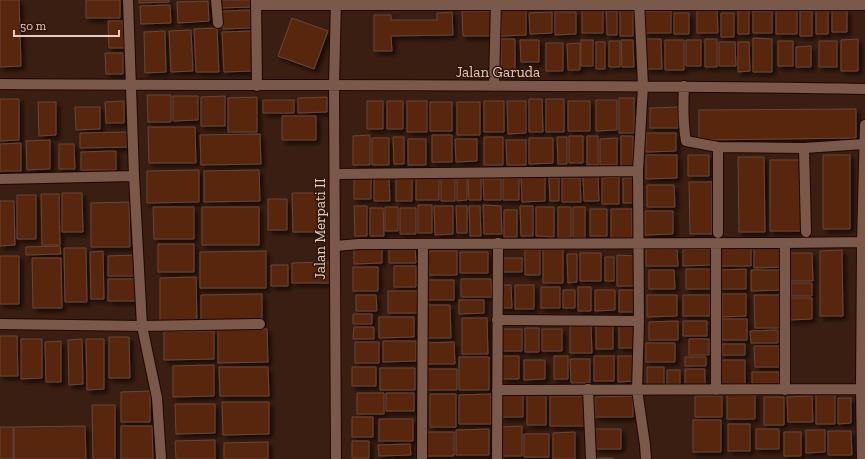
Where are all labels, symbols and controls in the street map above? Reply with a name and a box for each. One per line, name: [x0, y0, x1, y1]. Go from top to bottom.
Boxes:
scale bar: [14, 12, 119, 38]
text: 50 m: [20, 19, 47, 33]
street label: Jalan Garuda: [456, 63, 540, 81]
street label: Jalan Merpati II: [311, 178, 329, 280]

